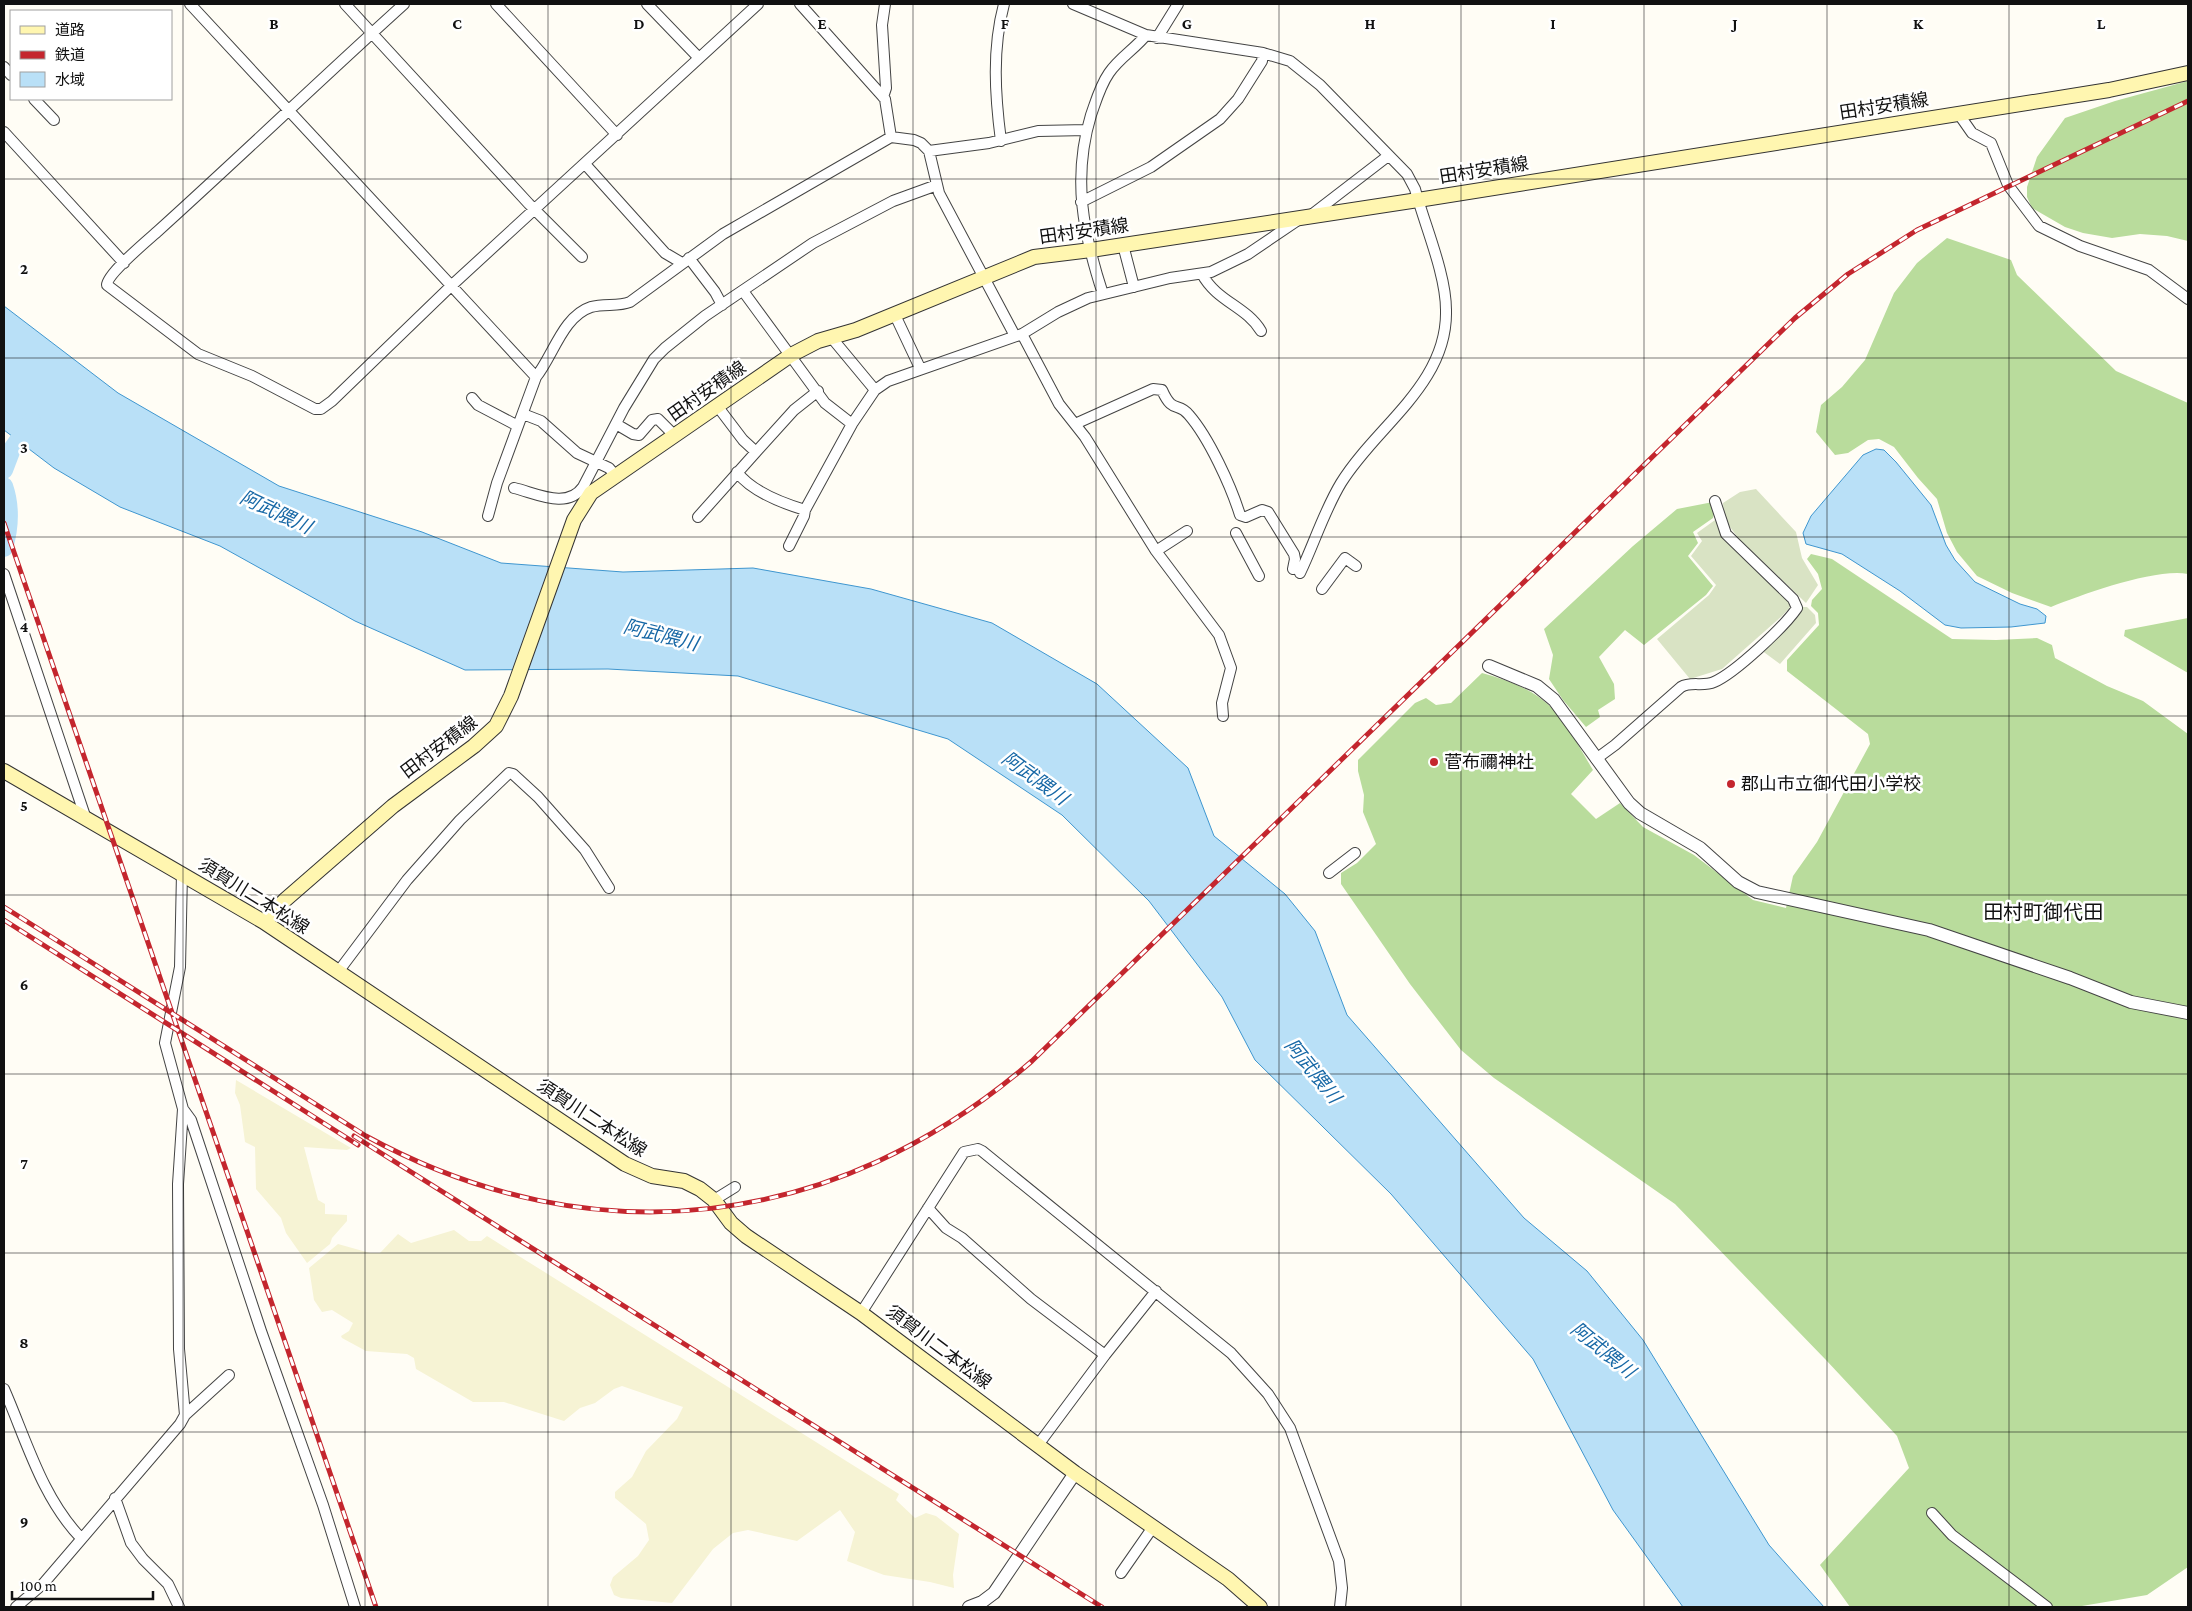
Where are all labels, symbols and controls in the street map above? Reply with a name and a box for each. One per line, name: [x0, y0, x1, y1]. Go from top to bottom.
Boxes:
legend: [10, 10, 172, 100]
text: B: [269, 15, 279, 32]
text: C: [452, 15, 462, 32]
text: D: [633, 15, 645, 32]
text: E: [817, 15, 827, 32]
text: F: [1001, 15, 1010, 32]
text: G: [1182, 15, 1192, 32]
text: H: [1365, 15, 1376, 32]
text: I: [1550, 15, 1556, 32]
text: J: [1730, 15, 1738, 32]
text: K: [1913, 15, 1924, 32]
text: L: [2097, 15, 2106, 32]
text: 道路: [55, 22, 85, 38]
text: 鉄道: [55, 47, 85, 63]
text: 水域: [55, 72, 85, 88]
street label: 田村安積線: [1838, 89, 1930, 123]
street label: 田村安積線: [1438, 153, 1530, 187]
street label: 田村安積線: [1038, 215, 1130, 247]
text: 2: [20, 260, 28, 277]
street label: 田村安積線: [664, 357, 750, 425]
text: 3: [20, 439, 28, 456]
water label: 阿武隈川: [237, 486, 317, 538]
water label: 阿武隈川: [622, 616, 702, 655]
text: 4: [20, 618, 29, 635]
street label: 田村安積線: [397, 712, 481, 782]
water label: 阿武隈川: [998, 747, 1074, 810]
place label: 菅布禰神社: [1444, 752, 1534, 772]
marker: 菅布禰神社: [1428, 756, 1440, 768]
place label: 郡山市立御代田小学校: [1741, 774, 1921, 794]
marker: 郡山市立御代田小学校: [1725, 778, 1737, 790]
text: 5: [20, 797, 28, 814]
street label: 須賀川二本松線: [195, 854, 313, 938]
district label: 田村町御代田: [1983, 901, 2103, 923]
text: 6: [20, 976, 28, 993]
water label: 阿武隈川: [1281, 1035, 1346, 1109]
street label: 須賀川二本松線: [534, 1075, 650, 1161]
text: 7: [20, 1155, 28, 1172]
street label: 須賀川二本松線: [883, 1301, 995, 1393]
water label: 阿武隈川: [1567, 1318, 1641, 1383]
text: 8: [19, 1334, 29, 1351]
text: 9: [20, 1513, 28, 1530]
scale bar: [12, 1568, 154, 1600]
text: 100 m: [20, 1578, 57, 1594]

